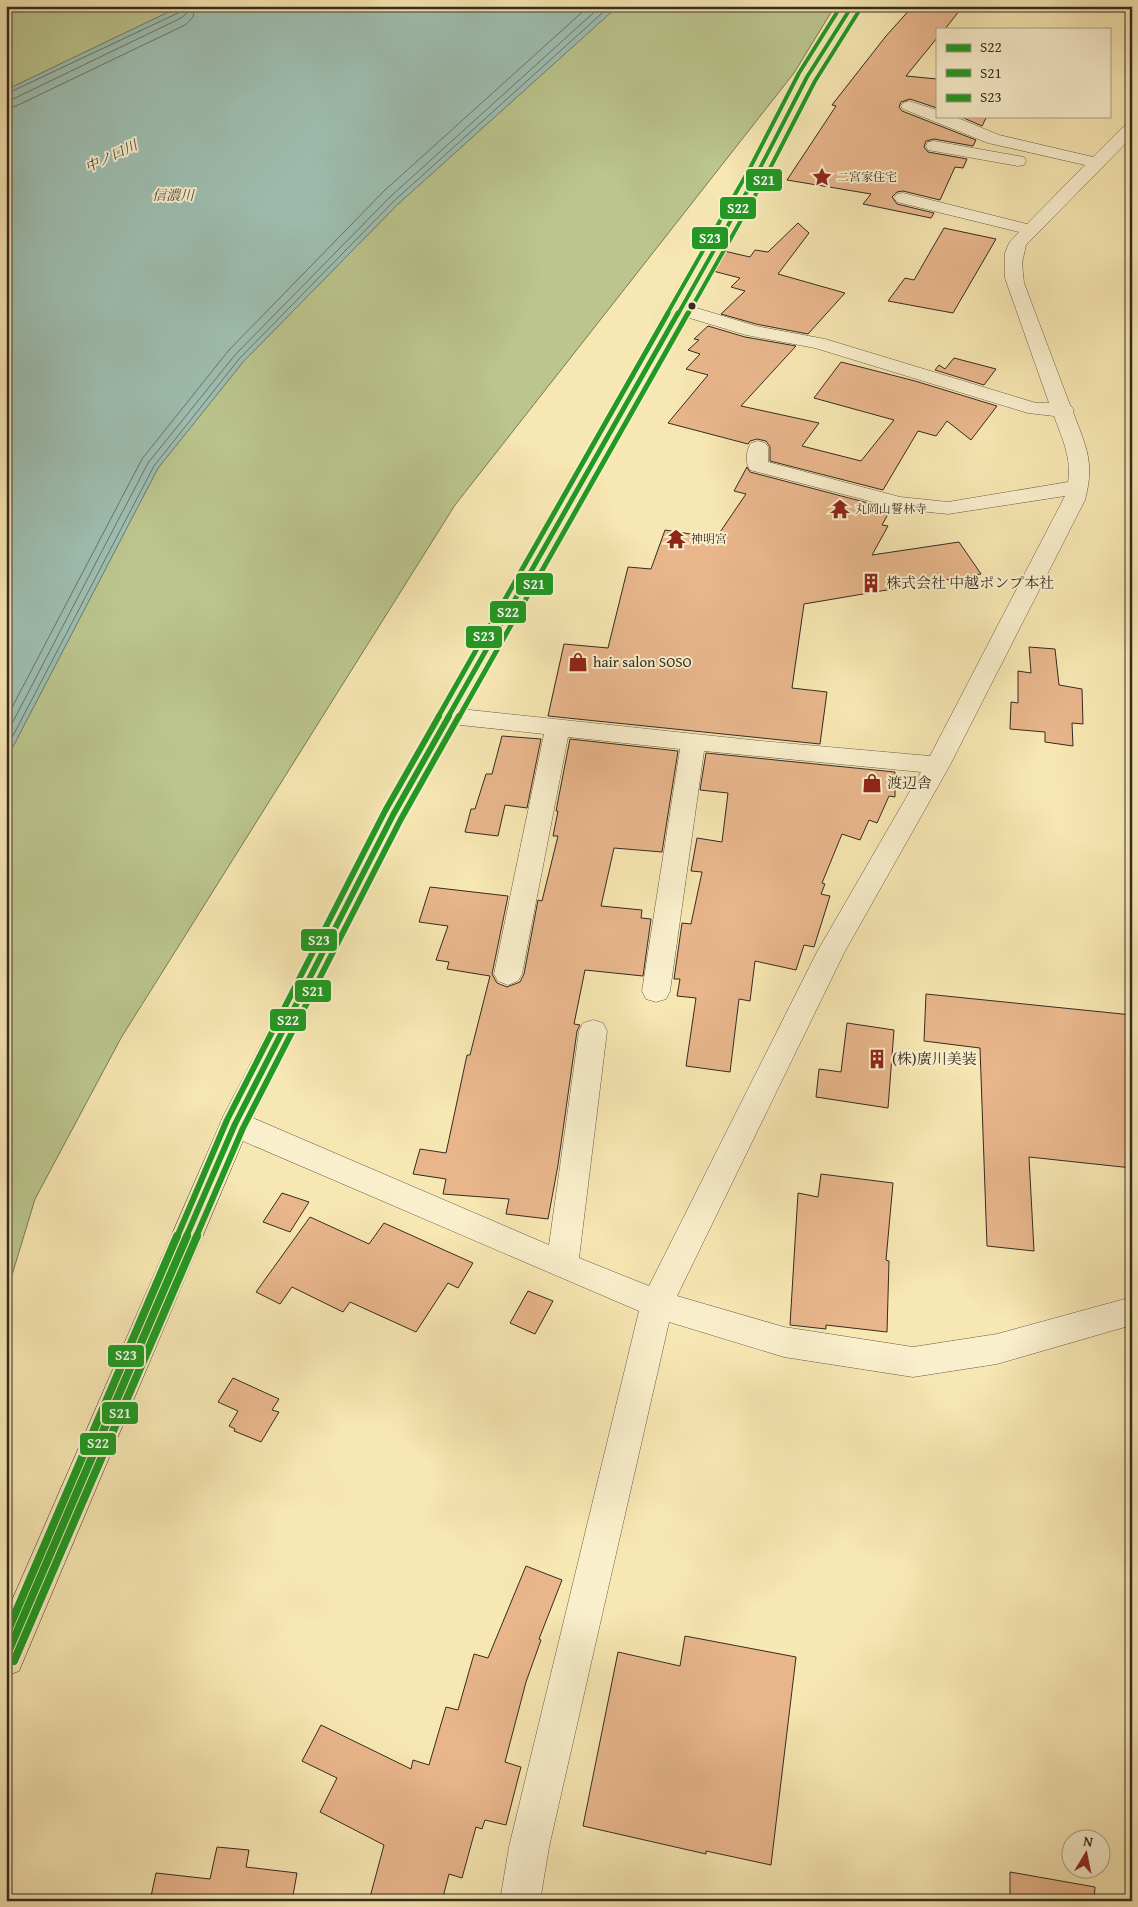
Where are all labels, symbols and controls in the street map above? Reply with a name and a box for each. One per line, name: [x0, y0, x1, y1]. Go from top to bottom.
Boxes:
legend: [936, 28, 1110, 118]
text: S22: [980, 36, 1002, 57]
text: S21: [980, 62, 1002, 83]
text: S23: [980, 86, 1002, 107]
water label: 中ノ口川: [81, 134, 142, 177]
place icon: 二宮家住宅: [811, 166, 833, 188]
line badge: S21: [745, 168, 783, 192]
place label: 二宮家住宅: [837, 168, 897, 185]
text: S21: [753, 170, 775, 190]
water label: 信濃川: [152, 185, 196, 205]
line badge: S22: [719, 196, 757, 220]
text: S22: [727, 198, 749, 218]
line badge: S23: [691, 226, 729, 250]
text: S23: [699, 228, 721, 248]
unlabelled marker: [687, 301, 697, 311]
temple icon: 丸岡山誓林寺: [829, 498, 851, 520]
place label: 丸岡山誓林寺: [855, 500, 927, 517]
temple icon: 神明宮: [665, 528, 687, 550]
place label: 神明宮: [691, 530, 727, 547]
line badge: S21: [515, 572, 554, 596]
building icon: 株式会社 中越ポンプ本社: [860, 572, 882, 594]
place label: 株式会社 中越ポンプ本社: [886, 572, 1054, 593]
text: S21: [523, 574, 545, 594]
line badge: S22: [489, 600, 527, 624]
text: S22: [497, 602, 519, 622]
line badge: S23: [465, 625, 503, 649]
text: S23: [473, 626, 495, 646]
shop icon: hair salon SOSO: [567, 651, 589, 673]
place label: hair salon SOSO: [593, 651, 692, 672]
shop icon: 渡辺舎: [861, 772, 883, 794]
place label: 渡辺舎: [887, 772, 932, 793]
line badge: S23: [300, 928, 338, 952]
text: S23: [308, 930, 330, 950]
line badge: S21: [294, 979, 332, 1003]
text: S21: [302, 981, 324, 1001]
line badge: S22: [269, 1008, 307, 1032]
text: S22: [277, 1010, 299, 1030]
building icon: (株)廣川美装: [866, 1048, 888, 1070]
place label: (株)廣川美装: [892, 1048, 977, 1069]
line badge: S23: [107, 1344, 145, 1368]
text: S23: [115, 1345, 137, 1365]
line badge: S21: [101, 1401, 139, 1425]
text: S21: [109, 1403, 131, 1423]
line badge: S22: [79, 1432, 117, 1456]
text: S22: [87, 1433, 109, 1453]
north arrow: [1060, 1830, 1110, 1880]
text: N: [1082, 1831, 1095, 1852]

